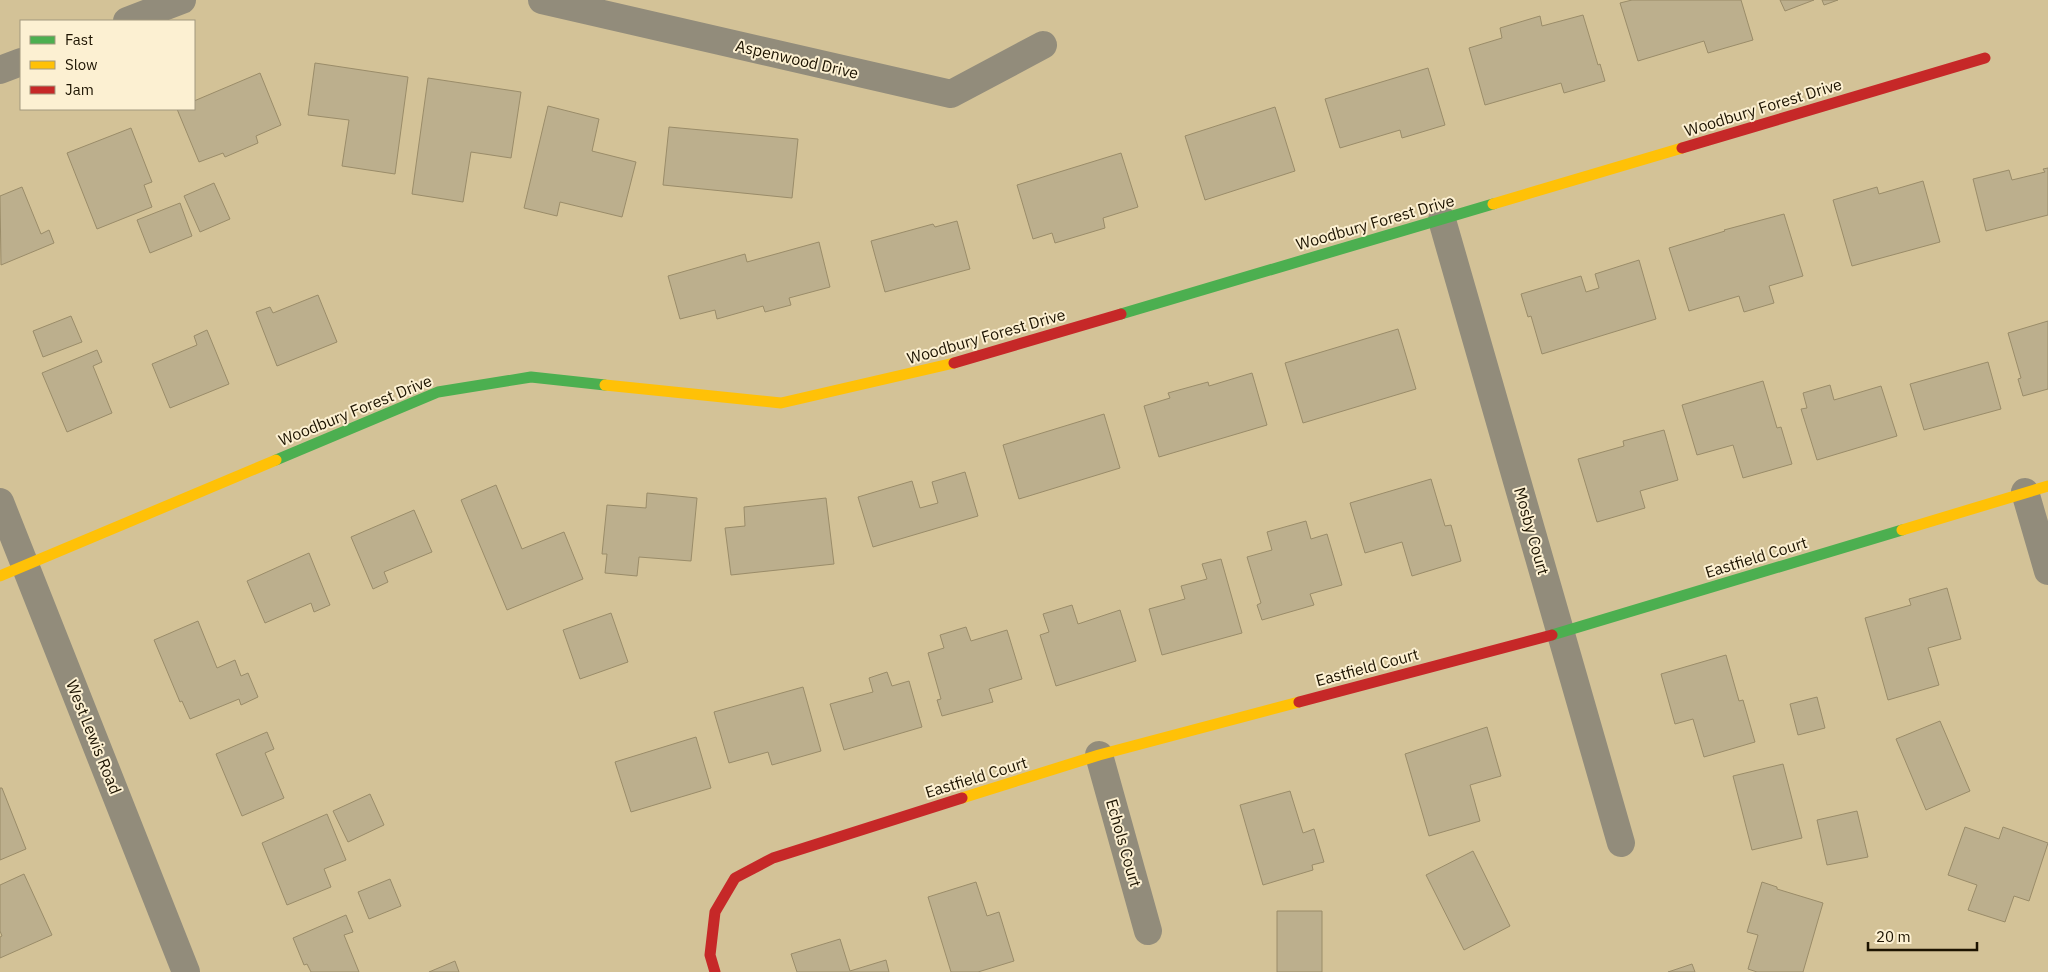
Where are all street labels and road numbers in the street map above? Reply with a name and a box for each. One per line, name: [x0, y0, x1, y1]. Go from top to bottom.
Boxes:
street label: Aspenwood Drive: [734, 35, 861, 83]
street label: Woodbury Forest Drive: [1682, 73, 1844, 140]
street label: Woodbury Forest Drive: [1294, 190, 1457, 254]
street label: Woodbury Forest Drive: [905, 304, 1068, 368]
street label: Woodbury Forest Drive: [275, 370, 435, 450]
street label: Mosby Court: [1510, 485, 1554, 577]
street label: Eastfield Court: [1702, 532, 1810, 582]
street label: Eastfield Court: [1313, 644, 1421, 690]
street label: West Lewis Road: [62, 677, 126, 797]
street label: Eastfield Court: [922, 752, 1030, 802]
street label: Echols Court: [1102, 797, 1146, 889]

